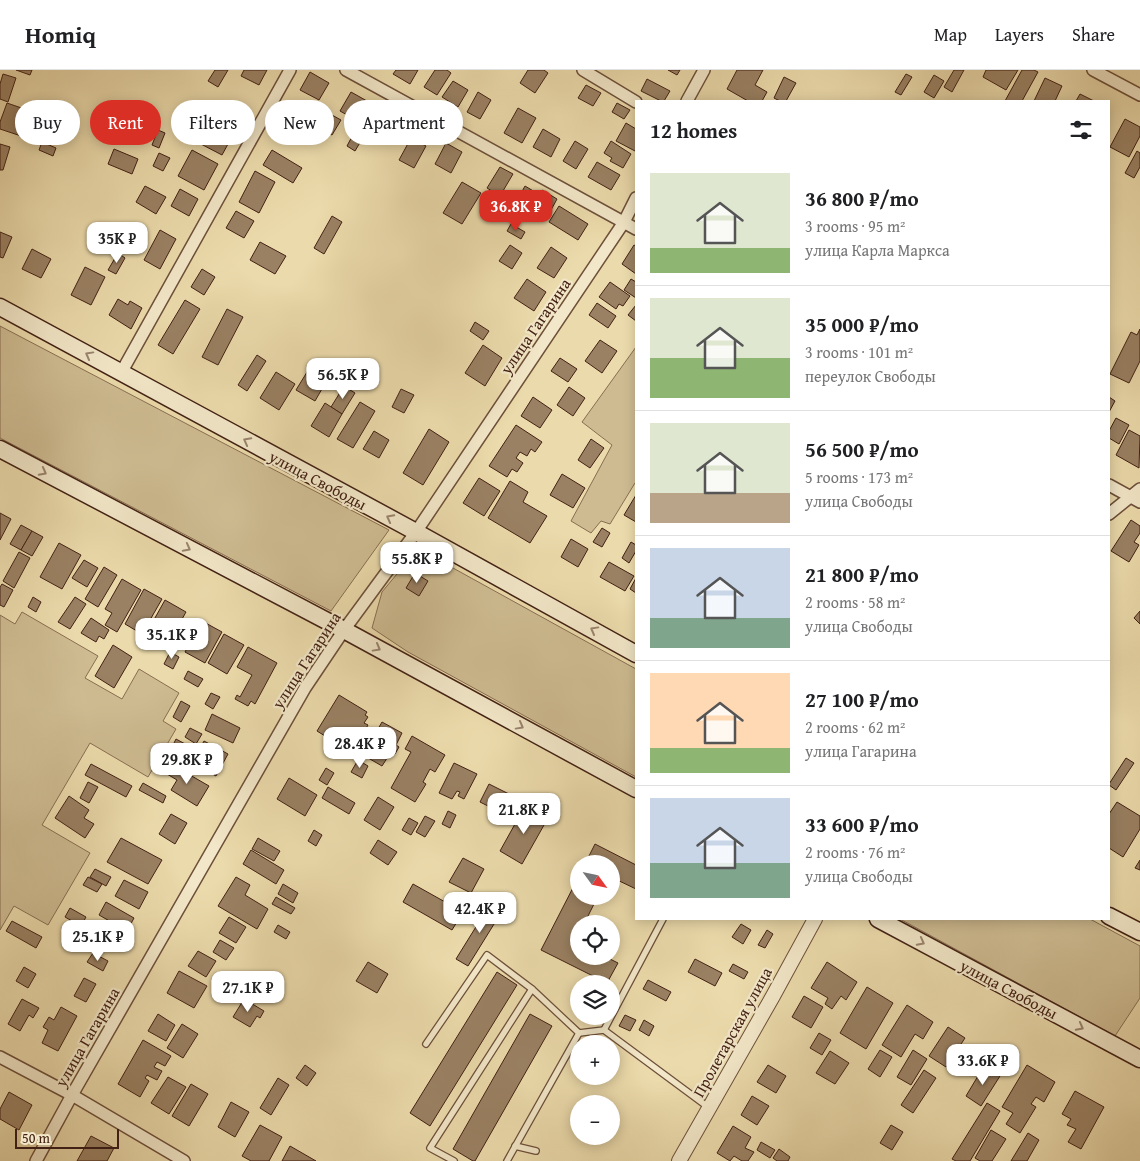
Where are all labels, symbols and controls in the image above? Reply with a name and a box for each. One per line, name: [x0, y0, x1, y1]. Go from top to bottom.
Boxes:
text: Homiq: [25, 17, 96, 52]
text: Map: [934, 21, 967, 48]
text: Layers: [995, 21, 1044, 48]
text: Share: [1072, 21, 1115, 48]
chip: Buy: [15, 100, 80, 145]
chip: Rent: [90, 100, 161, 145]
chip: Filters: [171, 100, 255, 145]
chip: New: [265, 100, 334, 145]
chip: Apartment: [344, 100, 463, 145]
text: 12 homes: [650, 115, 737, 146]
icon: filters: [1067, 116, 1095, 144]
text: 36 800 ₽/mo: [805, 183, 919, 214]
pin: 36.8K ₽: [470, 190, 562, 232]
icon: home: [690, 193, 750, 253]
text: 36.8K ₽: [490, 194, 542, 218]
text: 3 rooms · 95 m²: [805, 214, 905, 238]
pin: 35K ₽: [82, 222, 152, 264]
text: 35K ₽: [98, 226, 136, 250]
text: улица Карла Маркса: [805, 238, 950, 262]
street label: улица Гагарина: [493, 273, 576, 380]
text: 35 000 ₽/mo: [805, 309, 919, 340]
icon: home: [690, 318, 750, 378]
text: 3 rooms · 101 m²: [805, 340, 913, 364]
one-way arrow: [85, 352, 94, 362]
pin: 56.5K ₽: [297, 358, 389, 400]
text: 56.5K ₽: [317, 362, 369, 386]
text: переулок Свободы: [805, 364, 936, 388]
text: 56 500 ₽/mo: [805, 434, 919, 465]
one-way arrow: [243, 437, 252, 447]
icon: home: [690, 443, 750, 503]
street label: улица Свободы: [264, 444, 371, 516]
text: 5 rooms · 173 m²: [805, 465, 913, 489]
one-way arrow: [38, 466, 47, 476]
text: улица Свободы: [805, 489, 913, 513]
one-way arrow: [386, 515, 395, 525]
one-way arrow: [182, 541, 191, 551]
pin: 55.8K ₽: [371, 542, 463, 584]
text: 55.8K ₽: [391, 546, 443, 570]
text: 21 800 ₽/mo: [805, 559, 919, 590]
icon: home: [690, 568, 750, 628]
text: 2 rooms · 58 m²: [805, 590, 905, 614]
street label: улица Гагарина: [265, 606, 347, 714]
text: улица Свободы: [805, 614, 913, 638]
pin: 35.1K ₽: [126, 618, 218, 660]
text: 35.1K ₽: [146, 622, 198, 646]
one-way arrow: [590, 627, 599, 637]
one-way arrow: [372, 642, 381, 652]
text: 27 100 ₽/mo: [805, 684, 919, 715]
icon: home: [690, 693, 750, 753]
text: 2 rooms · 62 m²: [805, 715, 905, 739]
one-way arrow: [514, 719, 523, 729]
pin: 28.4K ₽: [314, 726, 406, 769]
text: 28.4K ₽: [334, 731, 386, 755]
text: улица Гагарина: [805, 739, 917, 763]
pin: 29.8K ₽: [141, 742, 233, 785]
text: 29.8K ₽: [161, 747, 213, 771]
pin: 21.8K ₽: [478, 792, 570, 835]
text: 21.8K ₽: [498, 797, 550, 821]
text: 33 600 ₽/mo: [805, 809, 919, 840]
icon: home: [690, 818, 750, 878]
text: 2 rooms · 76 m²: [805, 840, 905, 864]
north arrow: [570, 855, 620, 905]
map controls: [570, 855, 620, 1145]
text: улица Свободы: [805, 864, 913, 888]
pin: 42.4K ₽: [434, 892, 526, 934]
text: 42.4K ₽: [454, 896, 506, 920]
button: locate: [570, 915, 620, 965]
pin: 25.1K ₽: [52, 920, 144, 962]
text: 25.1K ₽: [72, 924, 124, 948]
one-way arrow: [916, 936, 925, 946]
street label: улица Свободы: [955, 953, 1062, 1025]
street label: Пролетарская улица: [686, 962, 778, 1101]
pin: 27.1K ₽: [202, 970, 294, 1013]
text: 27.1K ₽: [222, 975, 274, 999]
button: layers: [570, 975, 620, 1025]
street label: улица Гагарина: [48, 982, 125, 1092]
one-way arrow: [1075, 1021, 1084, 1031]
button: +: [570, 1035, 620, 1085]
pin: 33.6K ₽: [937, 1044, 1029, 1086]
text: 33.6K ₽: [957, 1048, 1009, 1072]
button: −: [570, 1095, 620, 1145]
scale bar: [15, 1126, 119, 1149]
text: 50 m: [22, 1128, 50, 1148]

